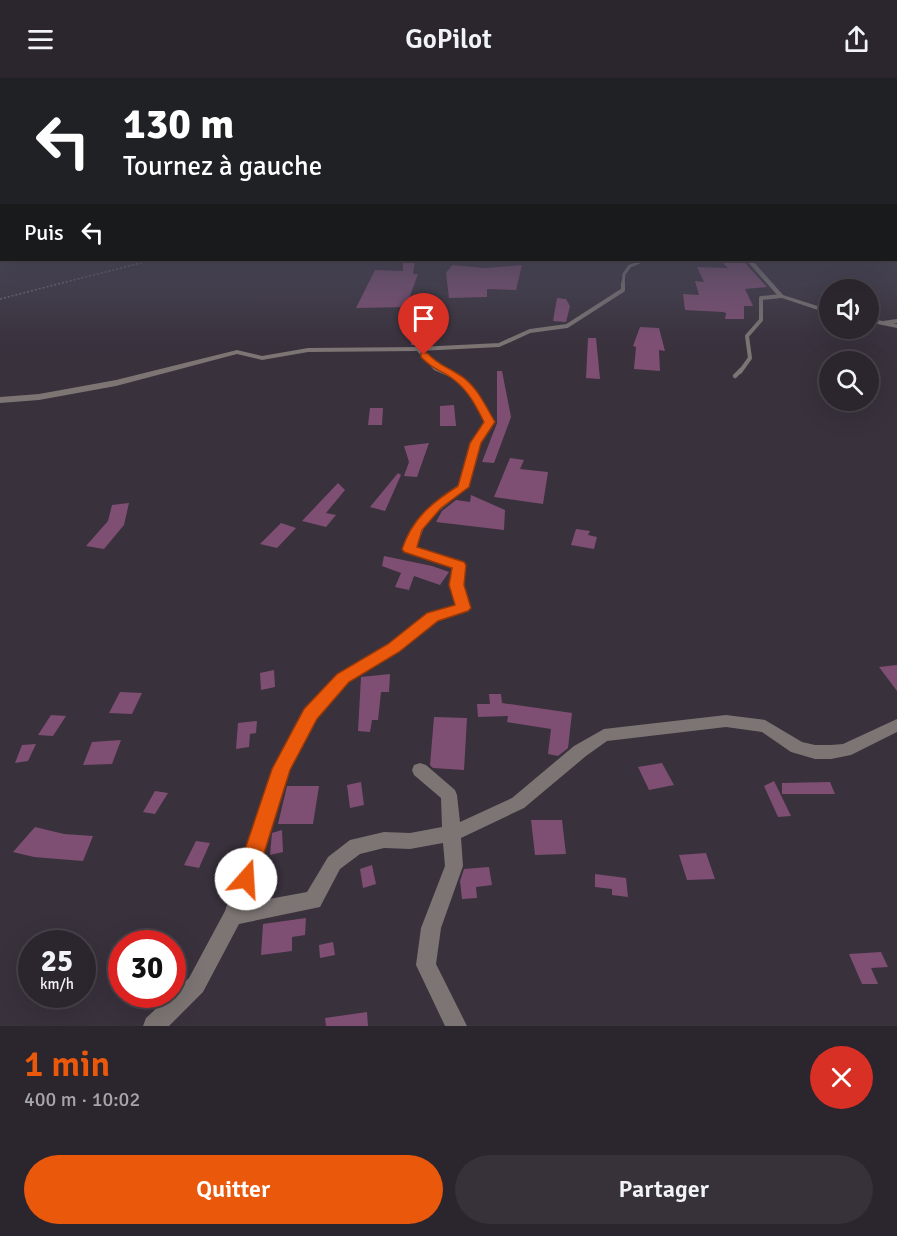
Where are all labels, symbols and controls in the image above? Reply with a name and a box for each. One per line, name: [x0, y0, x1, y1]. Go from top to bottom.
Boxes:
icon: menu: [24, 23, 57, 56]
text: GoPilot: [405, 23, 492, 56]
icon: share: [840, 23, 873, 56]
text: 130 m: [123, 99, 234, 150]
icon: left: [24, 102, 102, 180]
text: Tournez à gauche: [123, 150, 322, 183]
icon: left: [76, 216, 109, 249]
text: Puis: [24, 219, 64, 246]
map controls: [819, 279, 879, 411]
button: sound: [819, 279, 879, 339]
pin: [398, 293, 449, 355]
icon: arrive: [407, 302, 440, 335]
button: search: [819, 351, 879, 411]
position arrow: [214, 847, 278, 911]
speed limit sign: 30: [108, 930, 186, 1008]
text: 25: [41, 943, 73, 980]
text: km/h: [40, 975, 74, 993]
text: 1 min: [24, 1042, 110, 1087]
button: close: [810, 1046, 873, 1109]
text: 400 m · 10:02: [24, 1087, 140, 1112]
button: Quitter: [24, 1155, 443, 1224]
button: Partager: [455, 1155, 873, 1224]

